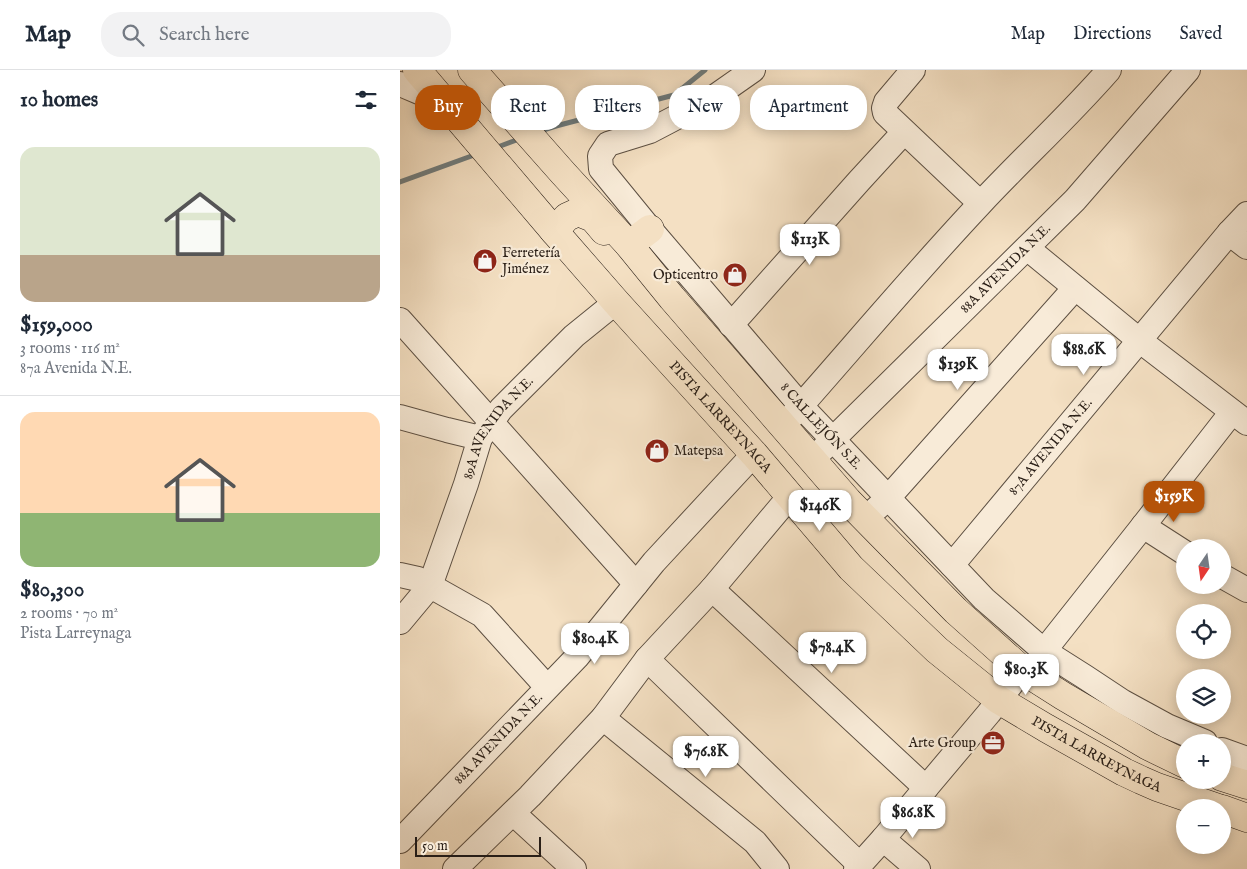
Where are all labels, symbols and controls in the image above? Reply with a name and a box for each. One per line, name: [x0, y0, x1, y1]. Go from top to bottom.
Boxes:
search box: [101, 12, 451, 57]
text: Map: [25, 19, 71, 50]
icon: search: [119, 21, 147, 49]
text: Search here: [159, 23, 250, 47]
text: Map: [1011, 23, 1045, 46]
text: Directions: [1073, 23, 1151, 46]
text: Saved: [1179, 23, 1222, 46]
chip: Buy: [415, 85, 481, 130]
chip: Rent: [491, 85, 565, 130]
chip: Filters: [575, 85, 659, 130]
chip: New: [669, 85, 740, 130]
chip: Apartment: [750, 85, 867, 130]
icon: filters: [352, 86, 380, 114]
text: 10 homes: [20, 87, 98, 114]
icon: home: [155, 179, 245, 269]
street label: 88A AVENIDA N.E.: [956, 220, 1055, 317]
pin: $113K: [775, 224, 845, 266]
text: $113K: [791, 230, 829, 250]
place label: Ferretería Jiménez: [500, 244, 561, 278]
shop icon: Ferretería Jiménez: [472, 248, 498, 274]
shop icon: Opticentro: [722, 262, 748, 288]
place label: Opticentro: [653, 266, 718, 284]
text: $159,000: [20, 312, 93, 339]
pin: $88.6K: [1043, 334, 1125, 376]
text: 3 rooms · 116 m²: [20, 339, 120, 359]
text: $88.6K: [1062, 340, 1106, 360]
pin: $139K: [923, 348, 993, 391]
text: $139K: [938, 355, 978, 375]
street label: PISTA LARREYNAGA: [665, 357, 776, 477]
text: 87a Avenida N.E.: [20, 359, 132, 379]
street label: 89A AVENIDA N.E.: [459, 373, 537, 481]
street label: 8 CALLEJÓN S.E.: [776, 379, 866, 474]
street label: 87A AVENIDA N.E.: [1005, 394, 1096, 499]
shop icon: Matepsa: [644, 438, 670, 464]
place label: Matepsa: [674, 442, 724, 460]
icon: home: [155, 445, 245, 535]
pin: $159K: [1139, 480, 1209, 523]
text: $159K: [1154, 487, 1194, 507]
pin: $146K: [785, 490, 855, 532]
text: $146K: [800, 496, 840, 516]
north arrow: [1176, 539, 1231, 594]
map controls: [1176, 539, 1231, 854]
text: $80,300: [20, 577, 84, 604]
text: 2 rooms · 70 m²: [20, 604, 118, 624]
button: locate: [1176, 604, 1231, 659]
pin: $80.4K: [554, 622, 636, 665]
text: Pista Larreynaga: [20, 624, 131, 644]
text: $80.4K: [572, 629, 618, 649]
pin: $78.4K: [791, 632, 873, 674]
text: $78.4K: [809, 638, 855, 658]
pin: $80.3K: [985, 654, 1067, 696]
text: $80.3K: [1004, 660, 1048, 680]
button: layers: [1176, 669, 1231, 724]
street label: 88A AVENIDA N.E.: [450, 689, 547, 788]
street label: PISTA LARREYNAGA: [1028, 712, 1165, 797]
office icon: Arte Group: [980, 730, 1006, 756]
place label: Arte Group: [908, 734, 976, 752]
button: +: [1176, 734, 1231, 789]
pin: $76.8K: [665, 736, 747, 778]
text: $76.8K: [684, 742, 728, 762]
pin: $86.8K: [872, 796, 954, 839]
button: −: [1176, 799, 1231, 854]
text: $86.8K: [891, 803, 935, 823]
scale bar: [415, 834, 541, 857]
text: 50 m: [422, 837, 448, 855]

